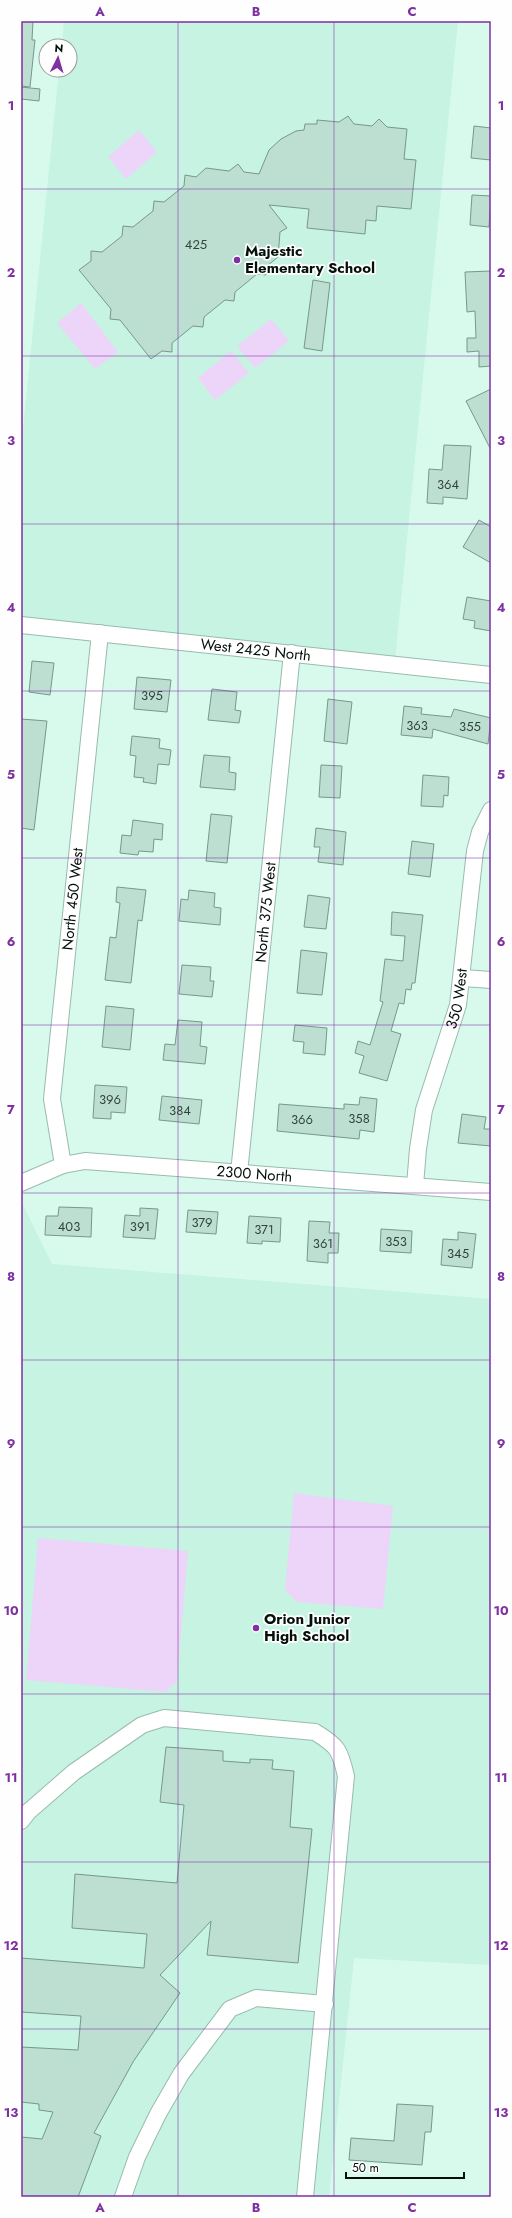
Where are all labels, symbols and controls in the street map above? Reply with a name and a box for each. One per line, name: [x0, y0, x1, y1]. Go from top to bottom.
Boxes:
text: A: [94, 2, 105, 21]
text: B: [252, 2, 261, 21]
text: C: [407, 2, 417, 21]
north arrow: [38, 38, 78, 78]
text: N: [54, 40, 64, 56]
text: 1: [8, 96, 14, 115]
text: 1: [498, 96, 504, 115]
house number: 425: [185, 235, 207, 254]
place label: Majestic Elementary School: [245, 240, 375, 279]
marker: Majestic Elementary School: [232, 255, 242, 265]
text: 2: [7, 263, 15, 282]
text: 2: [497, 263, 505, 282]
text: 3: [7, 431, 15, 450]
text: 3: [497, 431, 505, 450]
house number: 364: [437, 475, 460, 494]
text: 4: [6, 598, 16, 617]
text: 4: [496, 598, 506, 617]
street label: West 2425 North: [199, 633, 312, 667]
house number: 395: [141, 686, 163, 705]
house number: 363: [406, 716, 428, 735]
house number: 355: [459, 717, 481, 736]
text: 5: [7, 765, 15, 784]
text: 5: [497, 765, 505, 784]
street label: North 450 West: [56, 846, 89, 951]
street label: North 375 West: [250, 861, 282, 964]
text: 6: [7, 932, 16, 951]
text: 6: [497, 932, 506, 951]
street label: 350 West: [440, 967, 473, 1032]
house number: 396: [99, 1090, 121, 1109]
text: 7: [7, 1100, 15, 1119]
text: 7: [497, 1100, 505, 1119]
house number: 384: [169, 1101, 191, 1120]
house number: 358: [348, 1109, 370, 1128]
house number: 366: [291, 1110, 313, 1129]
street label: 2300 North: [216, 1160, 293, 1188]
house number: 379: [191, 1213, 213, 1232]
house number: 403: [58, 1217, 80, 1236]
house number: 391: [130, 1217, 150, 1236]
house number: 371: [254, 1220, 274, 1239]
house number: 353: [385, 1232, 407, 1251]
house number: 361: [313, 1234, 333, 1253]
house number: 345: [447, 1244, 469, 1263]
text: 8: [7, 1267, 15, 1286]
text: 8: [497, 1267, 505, 1286]
text: 9: [7, 1434, 16, 1453]
text: 9: [497, 1434, 506, 1453]
text: 10: [3, 1601, 19, 1620]
text: 10: [493, 1601, 509, 1620]
place label: Orion Junior High School: [264, 1608, 351, 1647]
marker: Orion Junior High School: [251, 1623, 261, 1633]
text: 11: [4, 1768, 18, 1787]
text: 11: [494, 1768, 508, 1787]
text: 12: [3, 1936, 19, 1955]
text: 12: [493, 1936, 509, 1955]
text: 13: [4, 2103, 18, 2122]
text: 13: [494, 2103, 508, 2122]
scale bar: [346, 2154, 464, 2180]
text: 50 m: [352, 2159, 379, 2177]
text: A: [94, 2198, 105, 2217]
text: B: [252, 2198, 261, 2217]
text: C: [407, 2198, 417, 2217]

